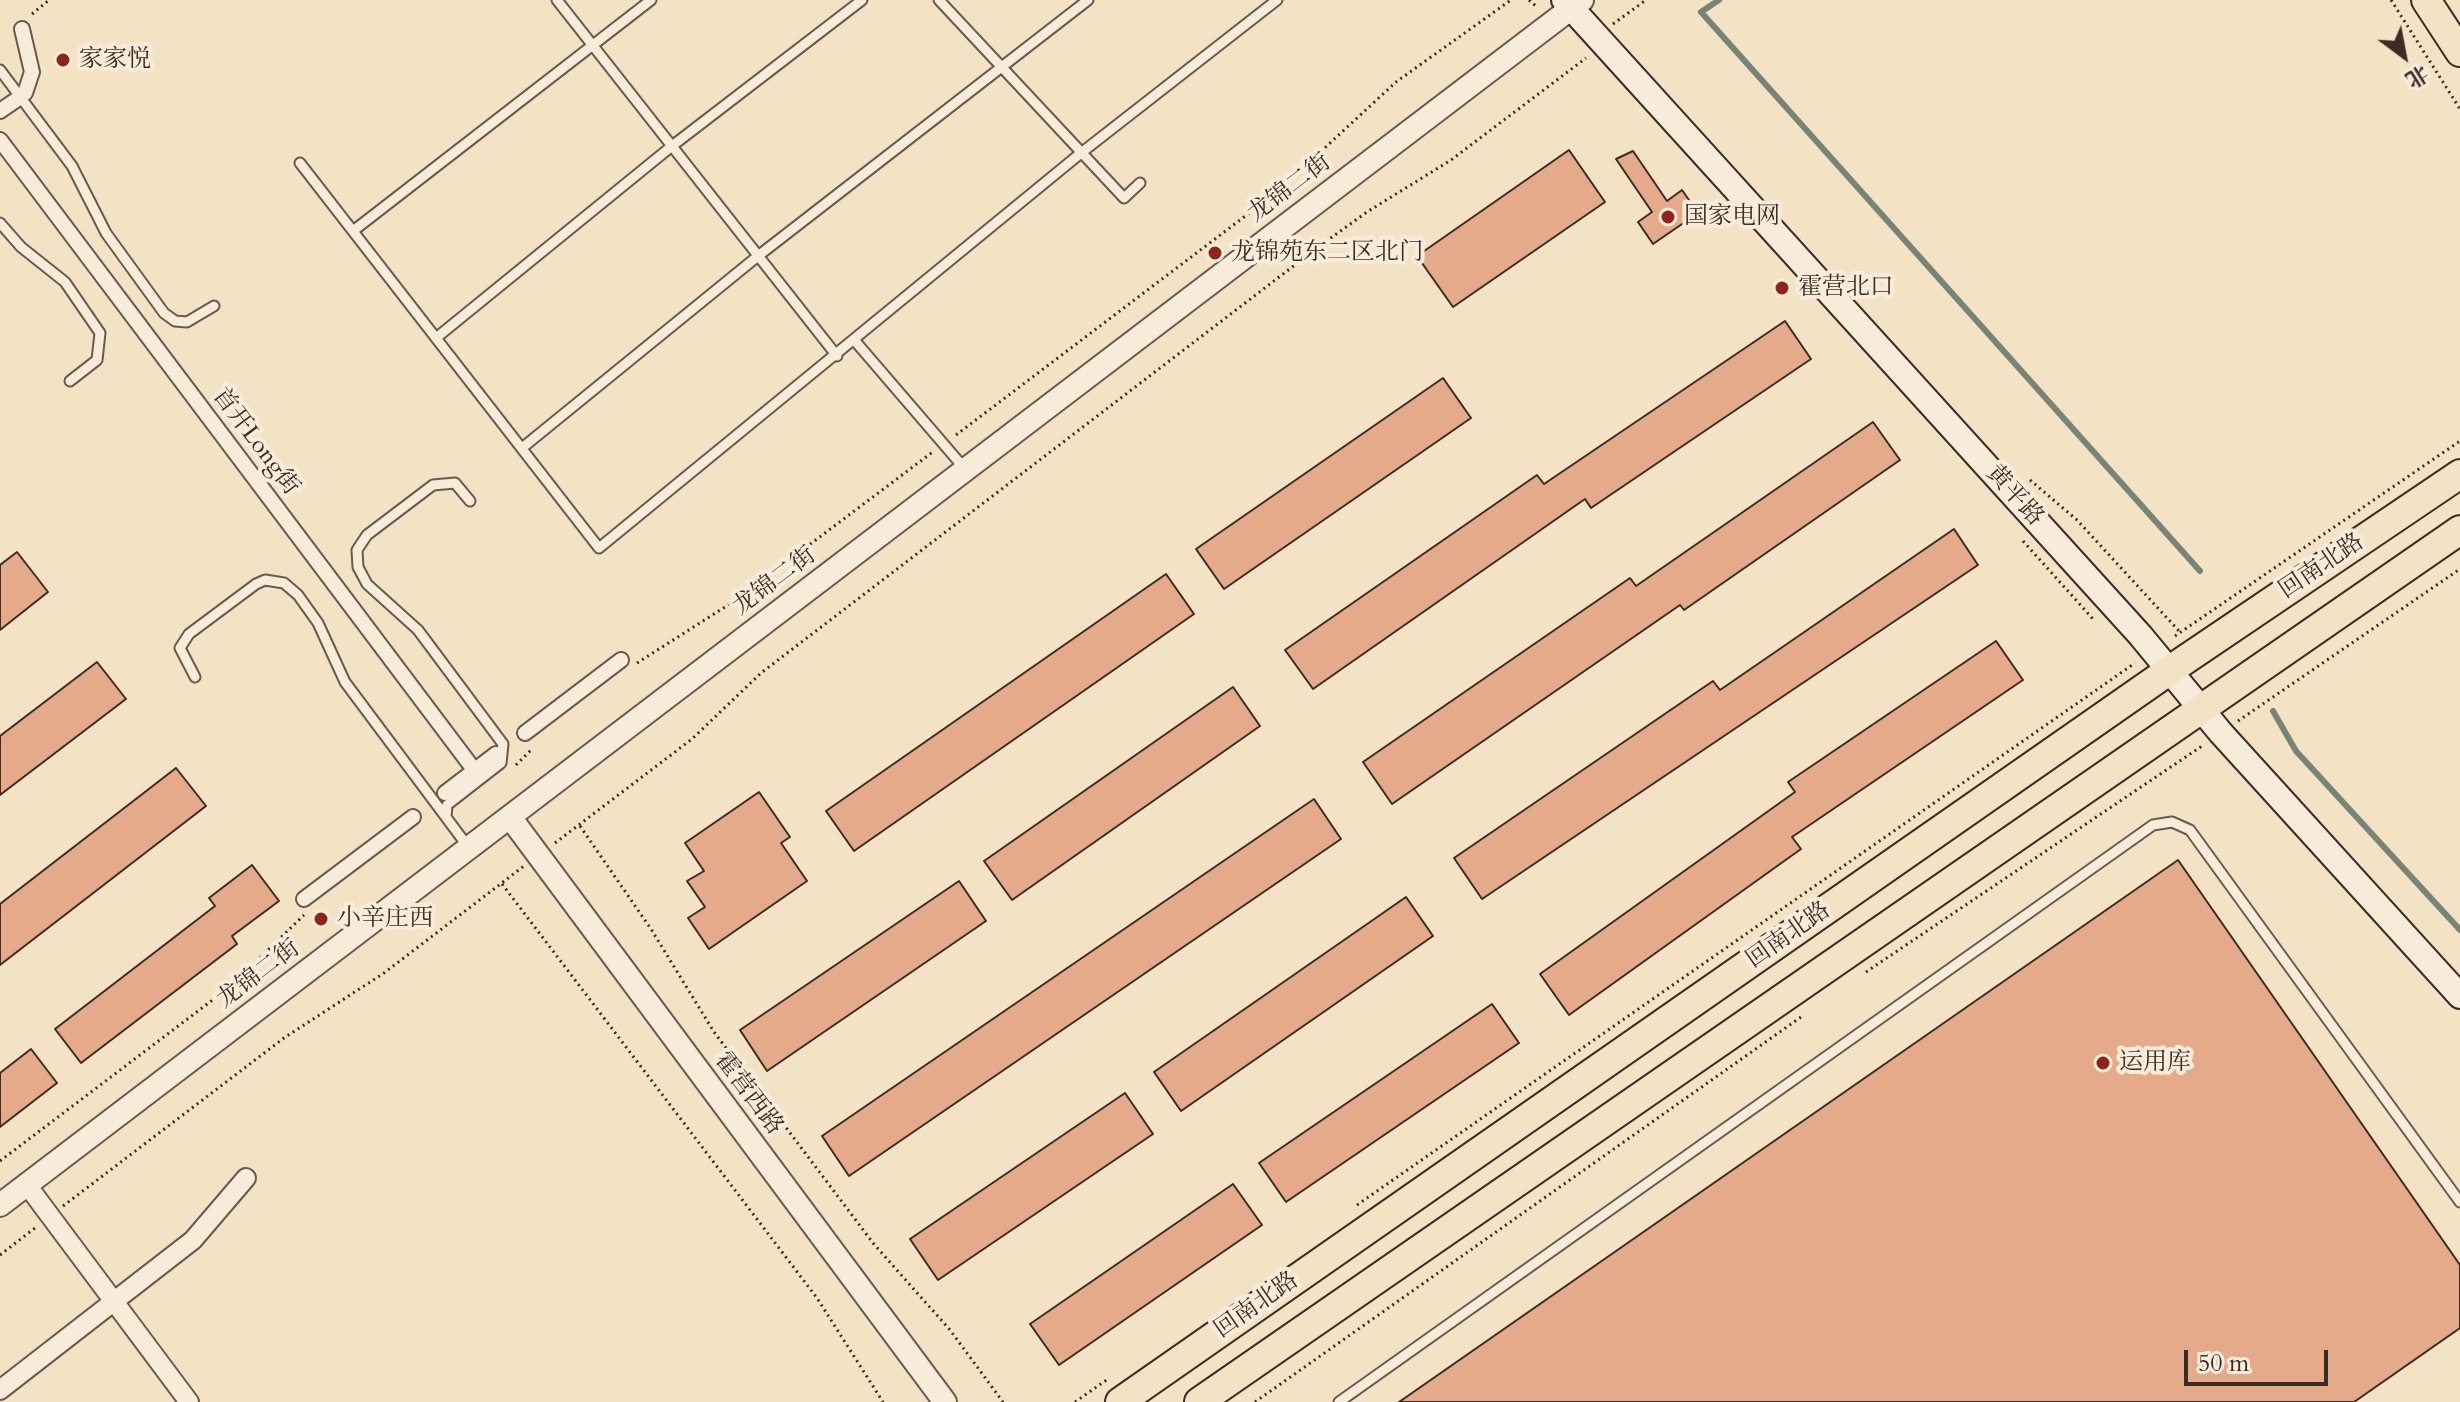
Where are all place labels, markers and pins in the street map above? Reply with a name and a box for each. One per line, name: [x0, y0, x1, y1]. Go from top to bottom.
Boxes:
place label: 家家悦: [79, 46, 151, 74]
marker: 家家悦: [54, 51, 72, 69]
place label: 国家电网: [1684, 203, 1780, 231]
marker: 国家电网: [1659, 208, 1677, 226]
place label: 龙锦苑东二区北门: [1231, 239, 1423, 267]
marker: 龙锦苑东二区北门: [1206, 244, 1224, 262]
place label: 霍营北口: [1798, 274, 1894, 302]
marker: 霍营北口: [1773, 279, 1791, 297]
place label: 小辛庄西: [337, 905, 433, 933]
marker: 小辛庄西: [312, 910, 330, 928]
place label: 运用库: [2119, 1049, 2191, 1077]
marker: 运用库: [2094, 1054, 2112, 1072]

